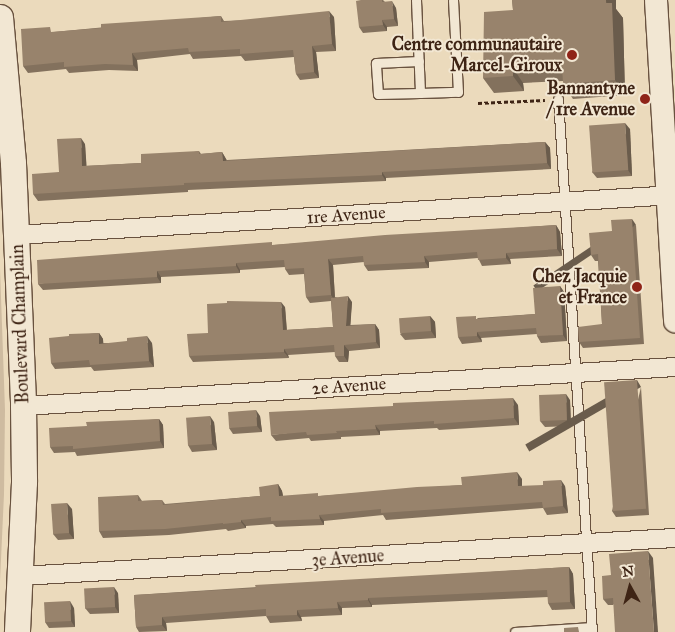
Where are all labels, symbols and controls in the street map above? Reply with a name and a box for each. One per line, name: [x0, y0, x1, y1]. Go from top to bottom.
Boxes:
place label: Centre communautaire Marcel-Giroux: [392, 34, 562, 76]
marker: Centre communautaire Marcel-Giroux: [566, 49, 578, 61]
place label: Bannantyne / 1re Avenue: [547, 78, 635, 120]
marker: Bannantyne / 1re Avenue: [639, 93, 651, 105]
street label: 1re Avenue: [306, 201, 386, 229]
street label: Boulevard Champlain: [6, 244, 34, 404]
place label: Chez Jacquie et France: [532, 266, 627, 308]
marker: Chez Jacquie et France: [631, 281, 643, 293]
street label: 2e Avenue: [311, 373, 387, 399]
street label: 3e Avenue: [311, 545, 385, 571]
north arrow: [605, 562, 655, 612]
text: N: [621, 562, 635, 581]

